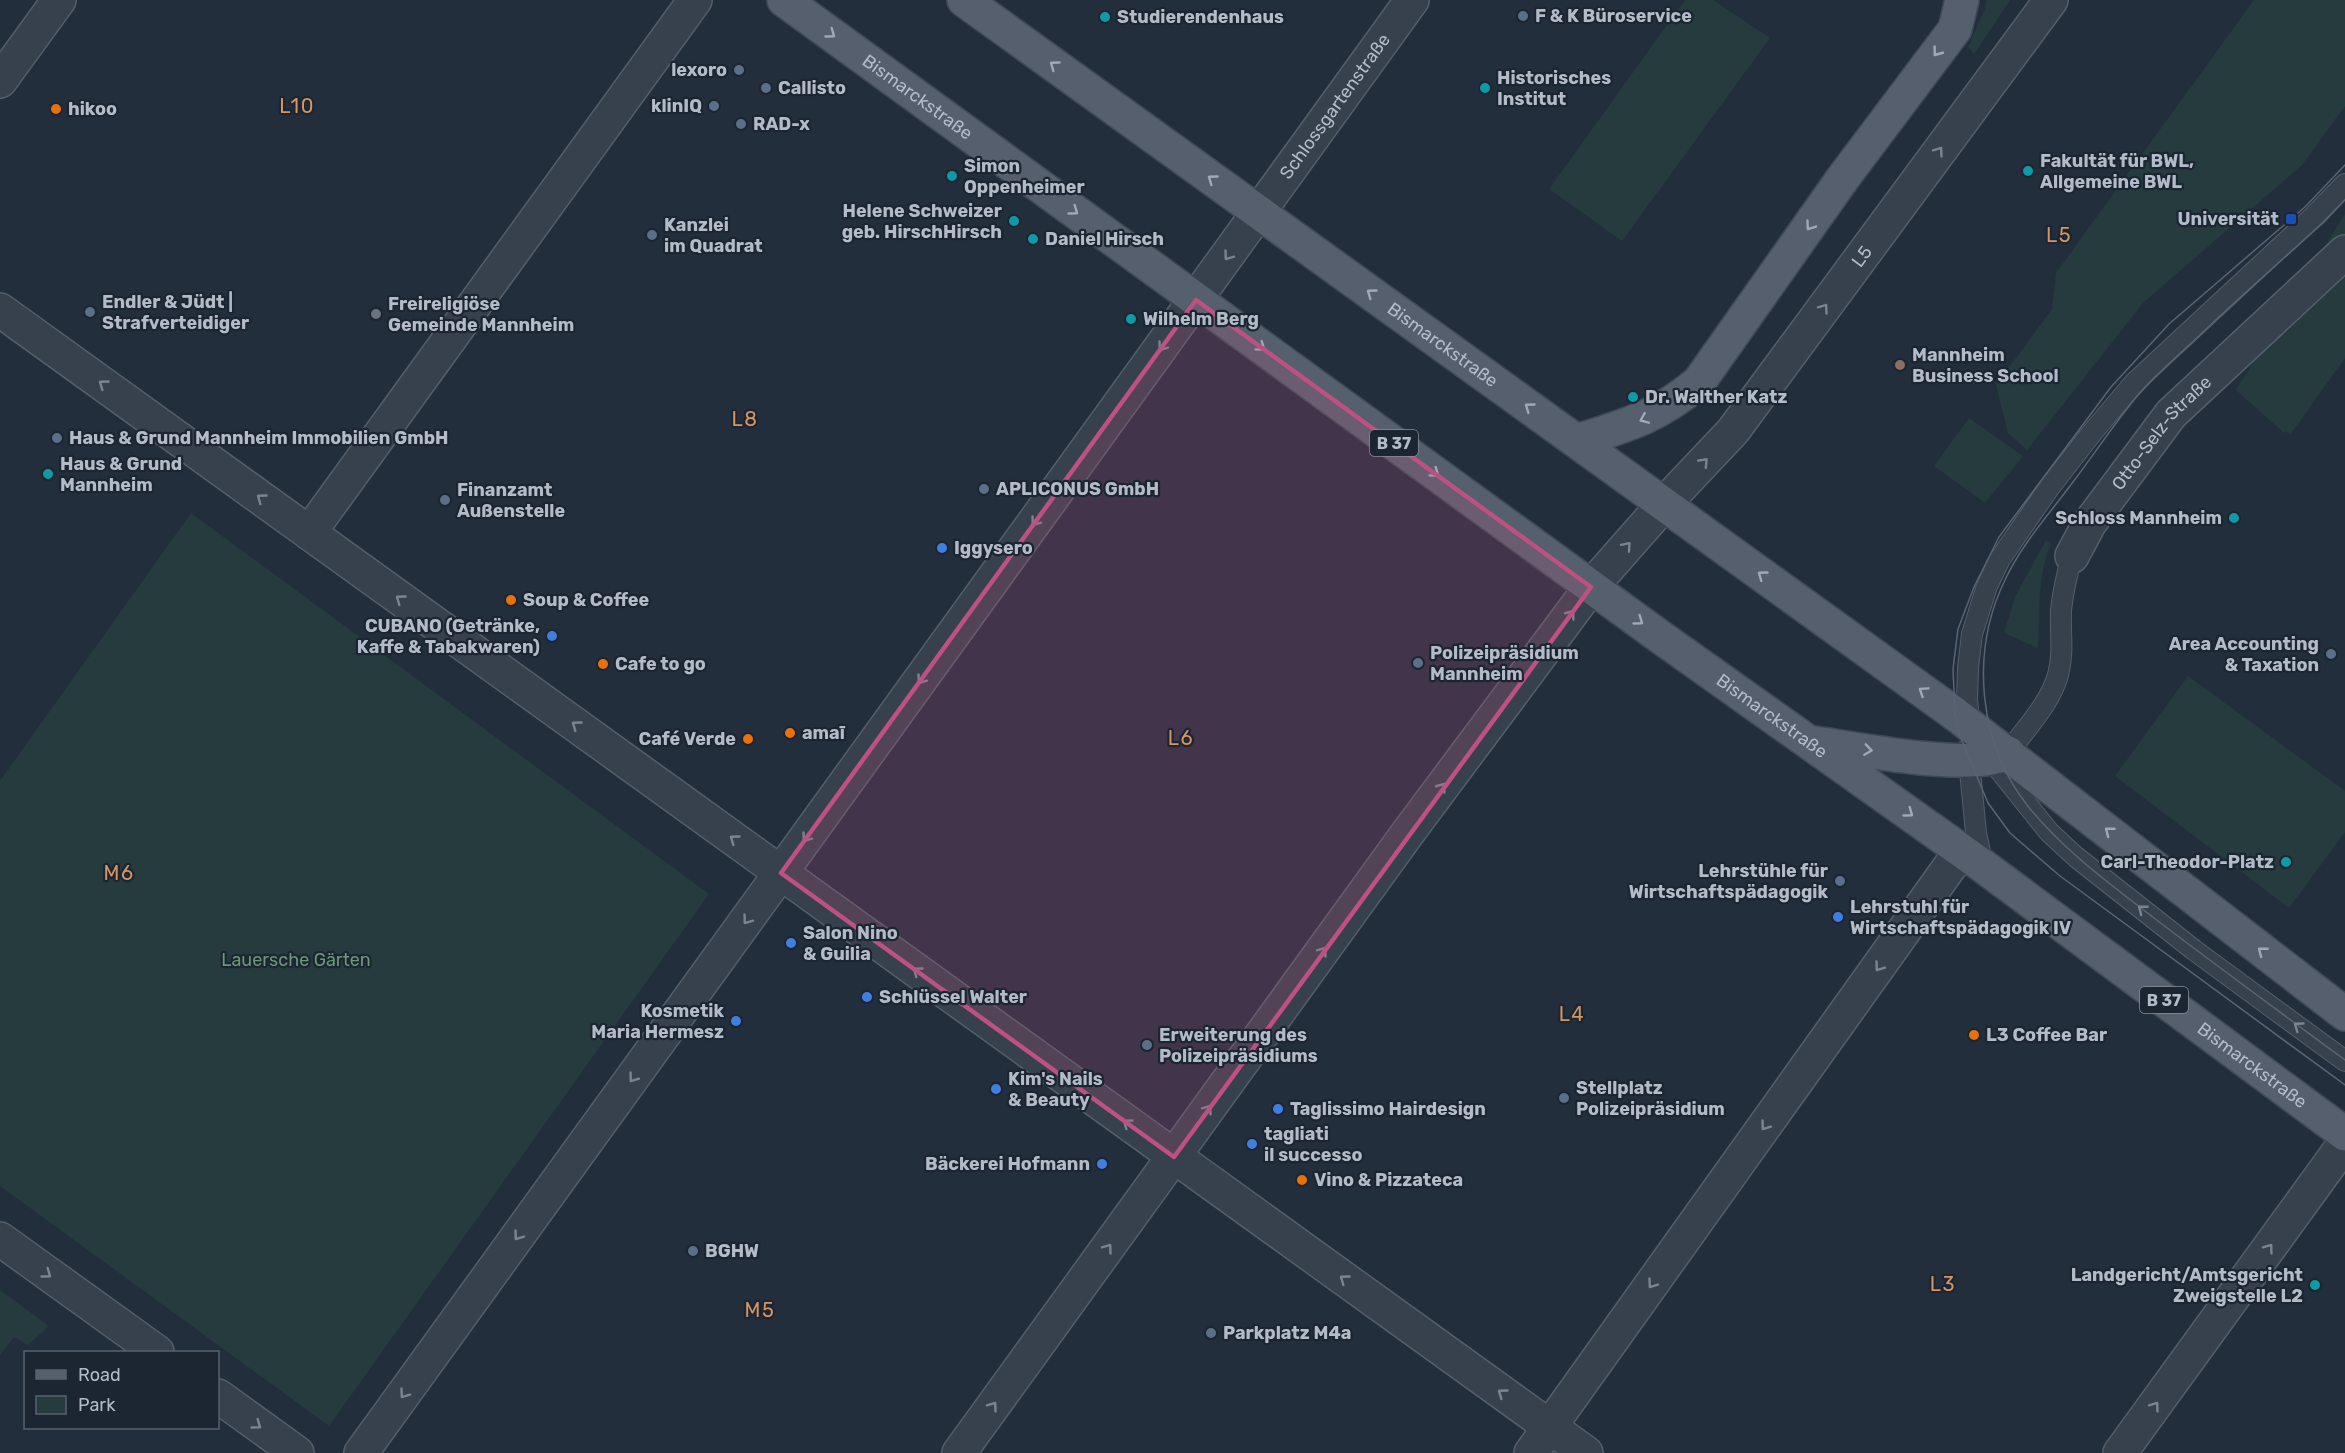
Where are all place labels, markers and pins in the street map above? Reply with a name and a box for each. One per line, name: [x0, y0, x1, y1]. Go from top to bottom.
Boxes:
place label: F & K Büroservice: [1535, 5, 1692, 27]
place label: Studierendenhaus: [1117, 6, 1284, 28]
marker: F & K Büroservice: [1516, 9, 1530, 23]
marker: Studierendenhaus: [1098, 10, 1112, 24]
place label: lexoro: [671, 59, 727, 81]
marker: lexoro: [732, 63, 746, 77]
place label: Historisches Institut: [1497, 67, 1611, 110]
place label: Callisto: [778, 77, 846, 99]
marker: Callisto: [759, 81, 773, 95]
marker: Historisches Institut: [1478, 81, 1492, 95]
place label: klinIQ: [651, 95, 702, 117]
place label: hikoo: [68, 98, 117, 120]
marker: klinIQ: [707, 99, 721, 113]
marker: hikoo: [49, 102, 63, 116]
place label: RAD-x: [753, 113, 810, 135]
marker: RAD-x: [734, 117, 748, 131]
place label: Fakultät für BWL, Allgemeine BWL: [2040, 150, 2194, 193]
place label: Simon Oppenheimer: [964, 155, 1085, 198]
marker: Fakultät für BWL, Allgemeine BWL: [2021, 164, 2035, 178]
marker: Simon Oppenheimer: [945, 169, 959, 183]
place label: Helene Schweizer geb. HirschHirsch: [842, 200, 1002, 243]
place label: Universität: [2178, 208, 2279, 230]
marker: Universität: [2284, 212, 2298, 226]
place label: Kanzlei im Quadrat: [664, 214, 763, 257]
marker: Helene Schweizer geb. HirschHirsch: [1007, 214, 1021, 228]
marker: Kanzlei im Quadrat: [645, 228, 659, 242]
place label: Daniel Hirsch: [1045, 228, 1164, 250]
marker: Daniel Hirsch: [1026, 232, 1040, 246]
place label: Endler & Jüdt | Strafverteidiger: [102, 291, 249, 334]
place label: Freireligiöse Gemeinde Mannheim: [388, 293, 574, 336]
marker: Endler & Jüdt | Strafverteidiger: [83, 305, 97, 319]
marker: Freireligiöse Gemeinde Mannheim: [369, 307, 383, 321]
place label: Wilhelm Berg: [1143, 308, 1259, 330]
marker: Wilhelm Berg: [1124, 312, 1138, 326]
place label: Mannheim Business School: [1912, 344, 2059, 387]
marker: Mannheim Business School: [1893, 358, 1907, 372]
place label: Dr. Walther Katz: [1645, 386, 1787, 408]
marker: Dr. Walther Katz: [1626, 390, 1640, 404]
place label: Haus & Grund Mannheim Immobilien GmbH: [69, 427, 448, 449]
marker: Haus & Grund Mannheim Immobilien GmbH: [50, 431, 64, 445]
place label: Haus & Grund Mannheim: [60, 453, 182, 496]
marker: Haus & Grund Mannheim: [41, 467, 55, 481]
place label: APLICONUS GmbH: [996, 478, 1159, 500]
place label: Finanzamt Außenstelle: [457, 479, 565, 522]
marker: APLICONUS GmbH: [977, 482, 991, 496]
marker: Finanzamt Außenstelle: [438, 493, 452, 507]
place label: Schloss Mannheim: [2055, 507, 2222, 529]
marker: Schloss Mannheim: [2227, 511, 2241, 525]
place label: Iggysero: [954, 537, 1033, 559]
marker: Iggysero: [935, 541, 949, 555]
place label: Soup & Coffee: [523, 589, 649, 611]
marker: Soup & Coffee: [504, 593, 518, 607]
place label: CUBANO (Getränke, Kaffe & Tabakwaren): [357, 615, 540, 658]
marker: CUBANO (Getränke, Kaffe & Tabakwaren): [545, 629, 559, 643]
place label: Area Accounting & Taxation: [2169, 633, 2319, 676]
place label: Polizeipräsidium Mannheim: [1430, 642, 1579, 685]
marker: Area Accounting & Taxation: [2324, 647, 2338, 661]
place label: Cafe to go: [615, 653, 706, 675]
marker: Polizeipräsidium Mannheim: [1411, 656, 1425, 670]
marker: Cafe to go: [596, 657, 610, 671]
place label: amaī: [802, 722, 846, 744]
marker: amaī: [783, 726, 797, 740]
place label: Café Verde: [639, 728, 736, 750]
marker: Café Verde: [741, 732, 755, 746]
place label: Carl-Theodor-Platz: [2101, 851, 2274, 873]
marker: Carl-Theodor-Platz: [2279, 855, 2293, 869]
place label: Lehrstühle für Wirtschaftspädagogik: [1629, 860, 1828, 903]
marker: Lehrstühle für Wirtschaftspädagogik: [1833, 874, 1847, 888]
place label: Lehrstuhl für Wirtschaftspädagogik IV: [1850, 896, 2072, 939]
marker: Lehrstuhl für Wirtschaftspädagogik IV: [1831, 910, 1845, 924]
place label: Salon Nino & Guilia: [803, 922, 898, 965]
marker: Salon Nino & Guilia: [784, 936, 798, 950]
place label: Schlüssel Walter: [879, 986, 1027, 1008]
marker: Schlüssel Walter: [860, 990, 874, 1004]
place label: Kosmetik Maria Hermesz: [591, 1000, 724, 1043]
marker: Kosmetik Maria Hermesz: [729, 1014, 743, 1028]
place label: Erweiterung des Polizeipräsidiums: [1159, 1024, 1318, 1067]
place label: L3 Coffee Bar: [1986, 1024, 2107, 1046]
marker: L3 Coffee Bar: [1967, 1028, 1981, 1042]
marker: Erweiterung des Polizeipräsidiums: [1140, 1038, 1154, 1052]
place label: Kim's Nails & Beauty: [1008, 1068, 1103, 1111]
place label: Stellplatz Polizeipräsidium: [1576, 1077, 1725, 1120]
marker: Kim's Nails & Beauty: [989, 1082, 1003, 1096]
marker: Stellplatz Polizeipräsidium: [1557, 1091, 1571, 1105]
place label: Taglissimo Hairdesign: [1290, 1098, 1486, 1120]
marker: Taglissimo Hairdesign: [1271, 1102, 1285, 1116]
place label: tagliati il successo: [1264, 1123, 1362, 1166]
marker: tagliati il successo: [1245, 1137, 1259, 1151]
place label: Bäckerei Hofmann: [925, 1153, 1090, 1175]
marker: Bäckerei Hofmann: [1095, 1157, 1109, 1171]
place label: Vino & Pizzateca: [1314, 1169, 1463, 1191]
marker: Vino & Pizzateca: [1295, 1173, 1309, 1187]
place label: BGHW: [705, 1240, 759, 1262]
marker: BGHW: [686, 1244, 700, 1258]
place label: Landgericht/Amtsgericht Zweigstelle L2: [2071, 1264, 2303, 1307]
marker: Landgericht/Amtsgericht Zweigstelle L2: [2308, 1278, 2322, 1292]
place label: Parkplatz M4a: [1223, 1322, 1351, 1344]
marker: Parkplatz M4a: [1204, 1326, 1218, 1340]

